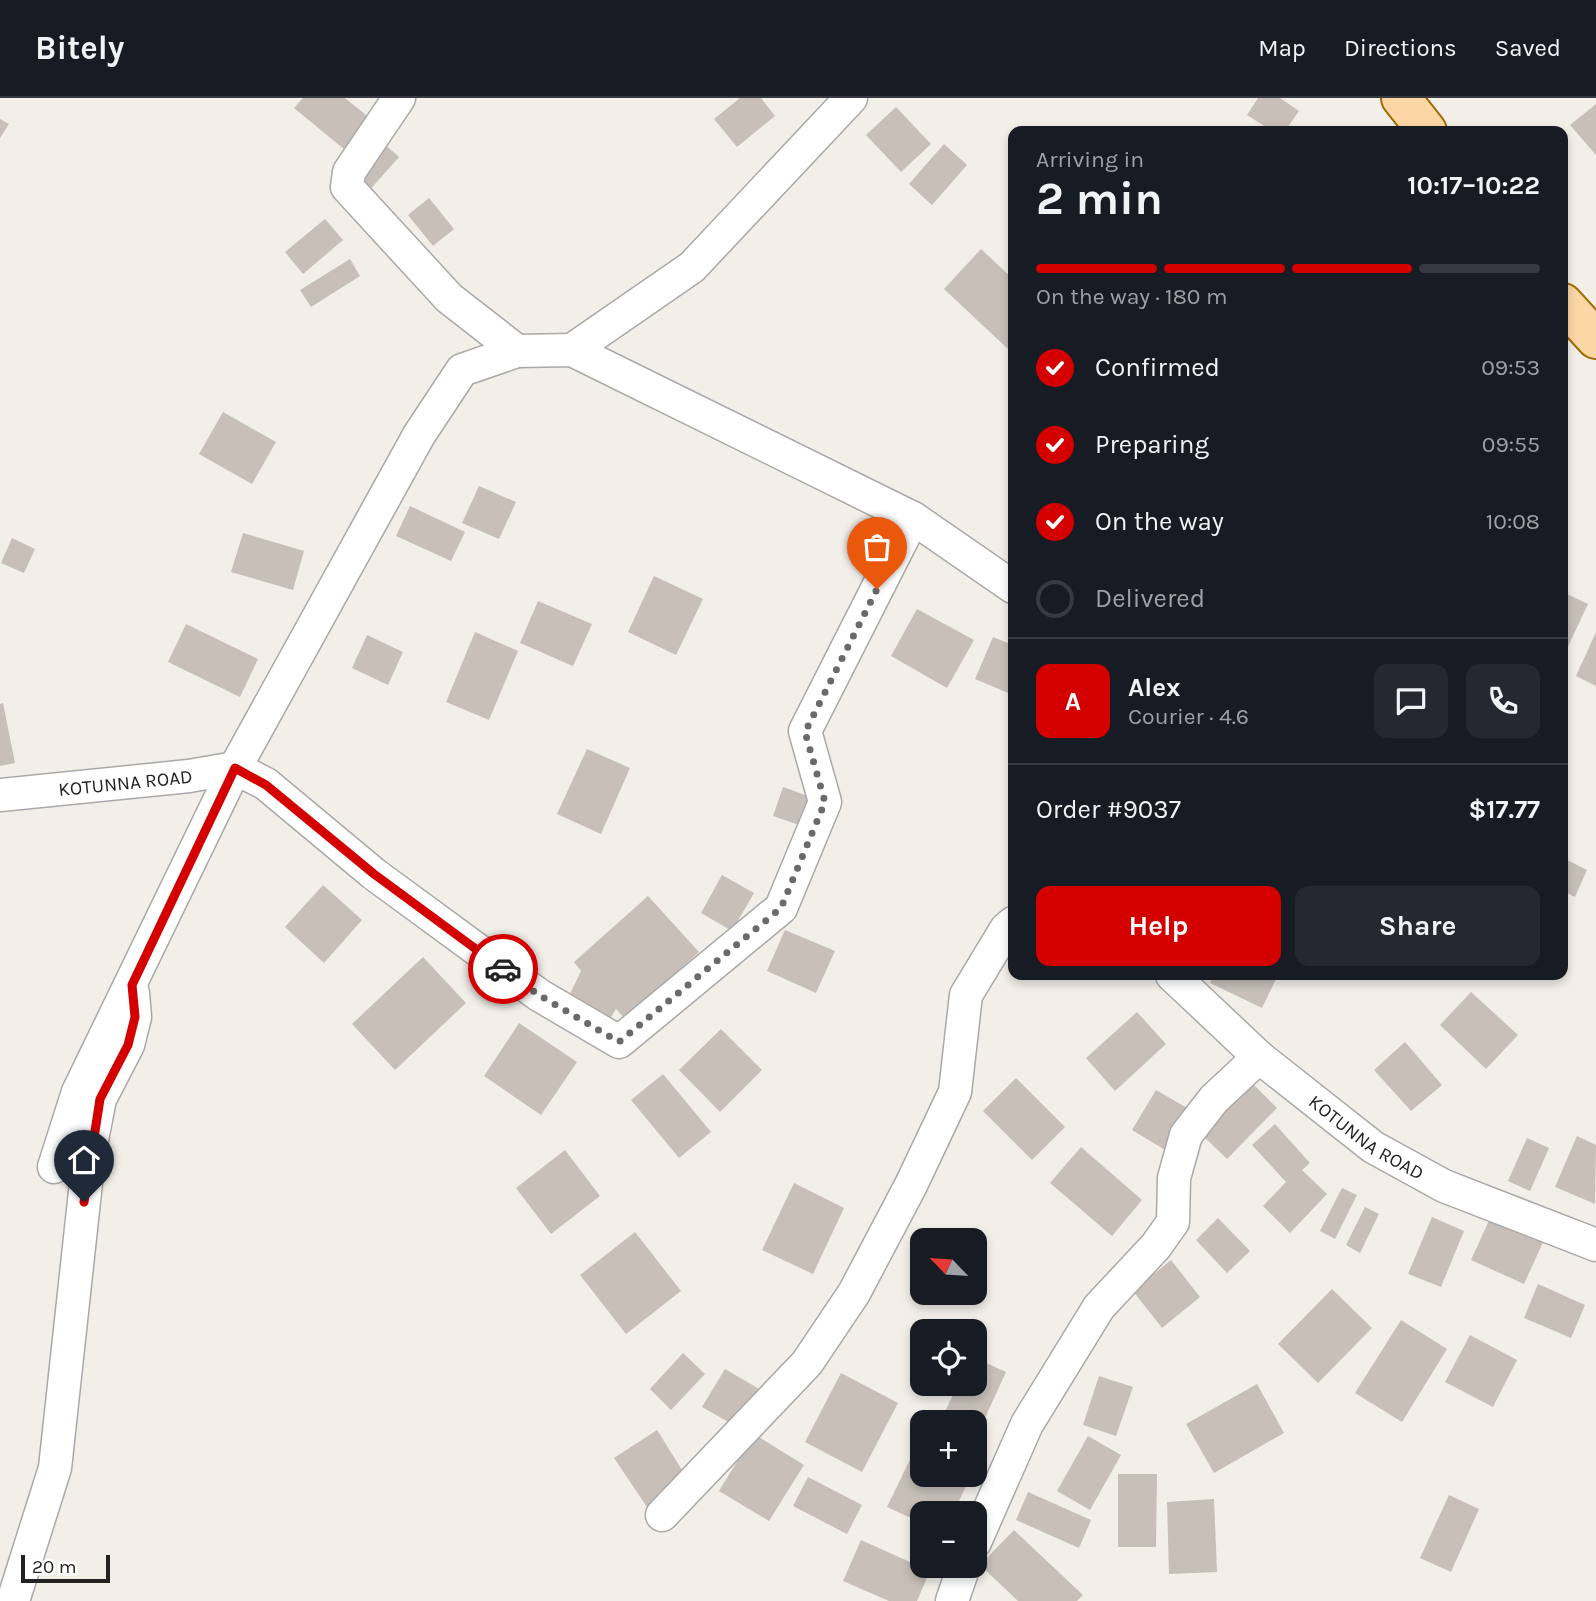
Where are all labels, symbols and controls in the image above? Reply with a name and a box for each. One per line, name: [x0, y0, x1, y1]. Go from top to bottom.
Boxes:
text: Bitely: [35, 29, 124, 67]
text: Map: [1258, 34, 1306, 62]
text: Directions: [1344, 34, 1457, 62]
text: Saved: [1495, 34, 1561, 62]
text: Arriving in: [1036, 146, 1144, 173]
text: 10:17–10:22: [1407, 170, 1540, 201]
text: 2 min: [1036, 172, 1163, 226]
text: On the way · 180 m: [1036, 283, 1227, 310]
icon: check: [1036, 349, 1074, 387]
text: Confirmed: [1095, 352, 1220, 383]
text: 09:53: [1481, 354, 1540, 381]
icon: check: [1036, 426, 1074, 464]
text: Preparing: [1095, 429, 1209, 460]
text: 09:55: [1482, 431, 1540, 458]
icon: check: [1036, 503, 1074, 541]
text: On the way: [1095, 506, 1224, 537]
text: 10:08: [1486, 508, 1540, 535]
pin: [847, 517, 907, 589]
icon: bag: [858, 528, 896, 566]
text: Delivered: [1095, 583, 1205, 614]
button: chat: [1374, 664, 1448, 738]
button: phone: [1466, 664, 1540, 738]
text: Alex: [1128, 672, 1180, 703]
text: A: [1065, 686, 1081, 717]
text: Courier · 4.6: [1128, 703, 1249, 730]
street label: KOTUNNA ROAD: [57, 766, 194, 801]
text: Order #9037: [1036, 794, 1181, 825]
text: $17.77: [1468, 794, 1540, 825]
button: Help: [1036, 886, 1281, 966]
button: Share: [1295, 886, 1540, 966]
courier: [468, 934, 538, 1004]
icon: car: [484, 950, 522, 988]
street label: KOTUNNA ROAD: [1304, 1091, 1427, 1185]
pin: [54, 1130, 114, 1202]
icon: home: [65, 1141, 103, 1179]
north arrow: [910, 1228, 987, 1306]
map controls: [910, 1228, 987, 1578]
button: locate: [910, 1319, 987, 1396]
button: +: [910, 1410, 987, 1487]
button: −: [910, 1501, 987, 1578]
scale bar: [21, 1552, 110, 1584]
text: 20 m: [32, 1556, 77, 1578]

